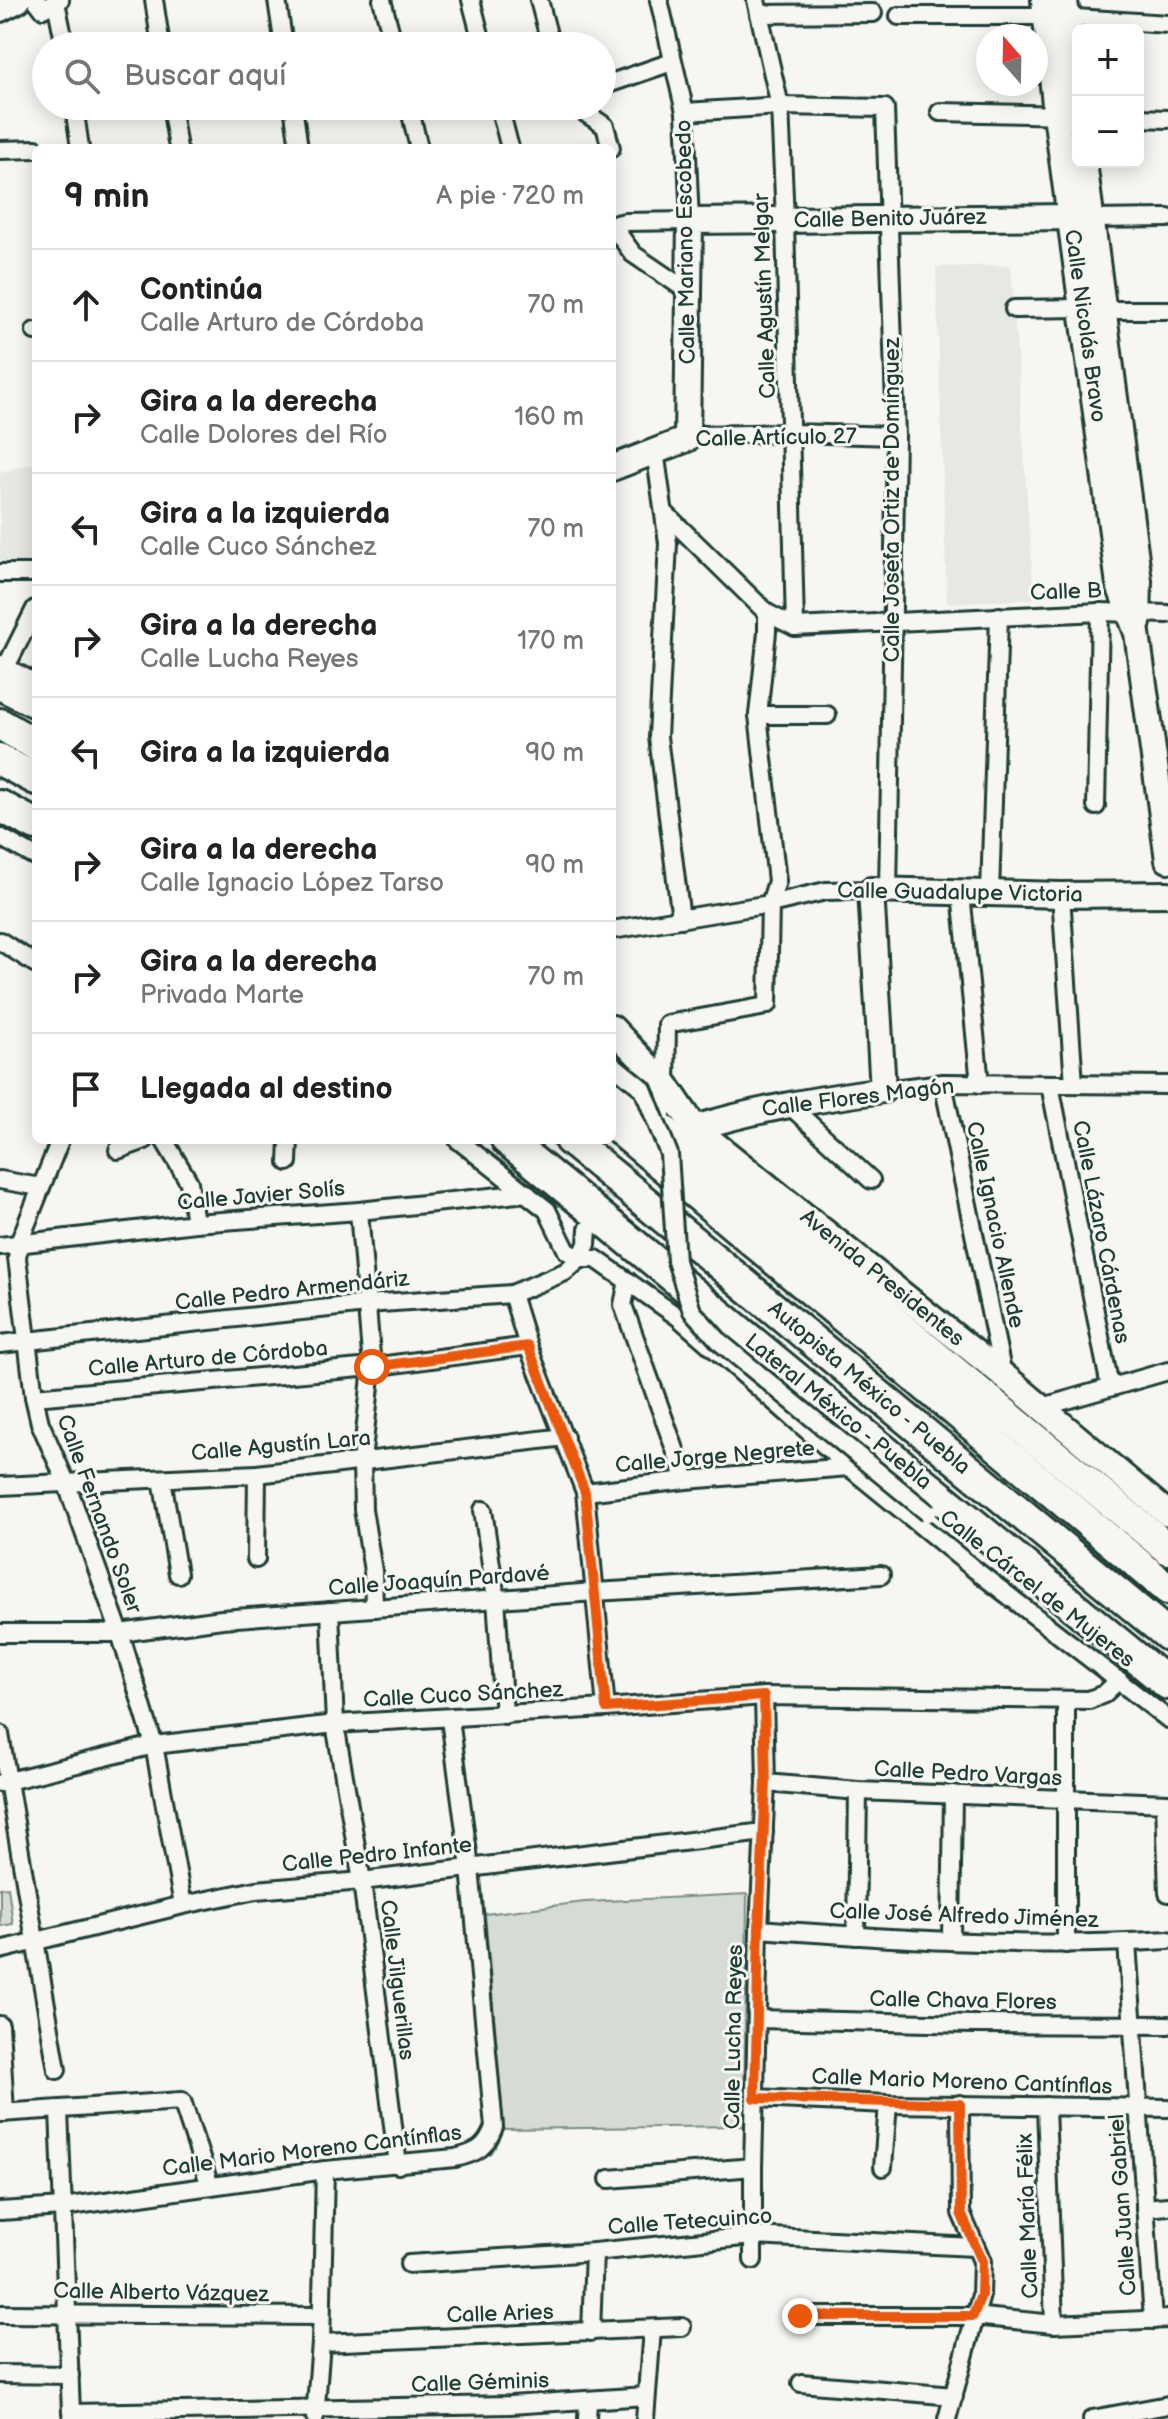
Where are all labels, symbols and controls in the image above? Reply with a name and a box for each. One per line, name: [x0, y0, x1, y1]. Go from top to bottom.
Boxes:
north arrow: [976, 24, 1048, 96]
map controls: [1072, 24, 1144, 168]
button: +: [1072, 24, 1144, 96]
search box: [32, 32, 616, 120]
icon: search: [60, 54, 104, 98]
text: Buscar aquí: [124, 58, 286, 94]
button: −: [1072, 96, 1144, 168]
street label: Calle Mariano Escobedo: [670, 119, 702, 365]
text: 9 min: [64, 176, 149, 217]
text: A pie · 720 m: [436, 181, 584, 212]
street label: Calle Agustín Melgar: [748, 192, 782, 399]
street label: Calle Benito Juárez: [793, 204, 987, 234]
street label: Calle Nicolás Bravo: [1058, 228, 1112, 424]
text: Continúa: [140, 272, 263, 308]
icon: ahead: [64, 283, 108, 327]
text: 70 m: [527, 290, 584, 321]
text: Calle Arturo de Córdoba: [140, 308, 424, 339]
street label: Calle Josefa Ortiz de Domínguez: [879, 337, 906, 662]
text: Gira a la derecha: [140, 384, 377, 420]
icon: right: [64, 395, 108, 439]
text: 160 m: [514, 402, 584, 433]
text: Calle Dolores del Río: [140, 420, 388, 451]
street label: Calle Artículo 27: [695, 423, 857, 453]
text: Gira a la izquierda: [140, 496, 390, 532]
icon: left: [64, 507, 108, 551]
text: 70 m: [527, 514, 584, 545]
text: Calle Cuco Sánchez: [140, 532, 376, 563]
street label: Calle B: [1030, 577, 1102, 607]
text: Gira a la derecha: [140, 608, 377, 644]
icon: right: [64, 619, 108, 663]
text: 170 m: [517, 626, 584, 657]
text: Calle Lucha Reyes: [140, 644, 359, 675]
icon: left: [64, 731, 108, 775]
text: Gira a la izquierda: [140, 735, 390, 771]
text: 90 m: [525, 738, 584, 769]
text: Gira a la derecha: [140, 832, 377, 868]
icon: right: [64, 843, 108, 887]
text: 90 m: [525, 850, 584, 881]
text: Calle Ignacio López Tarso: [140, 868, 444, 899]
street label: Calle Guadalupe Victoria: [837, 877, 1083, 909]
text: Gira a la derecha: [140, 944, 377, 980]
icon: right: [64, 955, 108, 999]
text: 70 m: [527, 962, 584, 993]
text: Privada Marte: [140, 980, 304, 1011]
icon: arrive: [64, 1067, 108, 1111]
text: Llegada al destino: [140, 1071, 393, 1107]
street label: Calle Flores Magón: [760, 1073, 956, 1123]
street label: Calle Lázaro Cárdenas: [1066, 1118, 1136, 1346]
street label: Calle Ignacio Allende: [960, 1119, 1030, 1331]
street label: Calle Javier Solís: [176, 1175, 346, 1217]
street label: Avenida Presidentes: [795, 1204, 970, 1353]
street label: Calle Pedro Armendáriz: [174, 1265, 411, 1317]
street label: Autopista México - Puebla: [762, 1295, 976, 1481]
street label: Lateral México - Puebla: [739, 1328, 937, 1496]
street label: Calle Arturo de Córdoba: [87, 1335, 329, 1383]
route start: [354, 1349, 390, 1385]
street label: Calle Fernando Soler: [50, 1411, 148, 1618]
street label: Calle Agustín Lara: [190, 1425, 372, 1467]
street label: Calle Jorge Negrete: [614, 1435, 816, 1479]
street label: Calle Cárcel de Mujeres: [934, 1504, 1140, 1674]
street label: Calle Joaquín Pardavé: [327, 1560, 551, 1602]
street label: Calle Cuco Sánchez: [362, 1676, 564, 1714]
street label: Calle Pedro Vargas: [873, 1756, 1063, 1792]
street label: Calle Pedro Infante: [281, 1832, 473, 1878]
street label: Calle Jilguerillas: [374, 1898, 420, 2062]
street label: Calle José Alfredo Jiménez: [829, 1898, 1099, 1934]
street label: Calle Lucha Reyes: [719, 1944, 749, 2130]
street label: Calle Chava Flores: [869, 1986, 1057, 2016]
street label: Calle Mario Moreno Cantínflas: [811, 2063, 1113, 2101]
street label: Calle Juan Gabriel: [1103, 2113, 1143, 2297]
street label: Calle Mario Moreno Cantínflas: [161, 2119, 463, 2183]
street label: Calle María Félix: [1012, 2132, 1044, 2299]
street label: Calle Tetecuinco: [607, 2203, 773, 2241]
street label: Calle Alberto Vázquez: [53, 2278, 270, 2308]
route end: [782, 2298, 818, 2334]
street label: Calle Aries: [446, 2299, 554, 2329]
street label: Calle Géminis: [410, 2367, 550, 2399]

